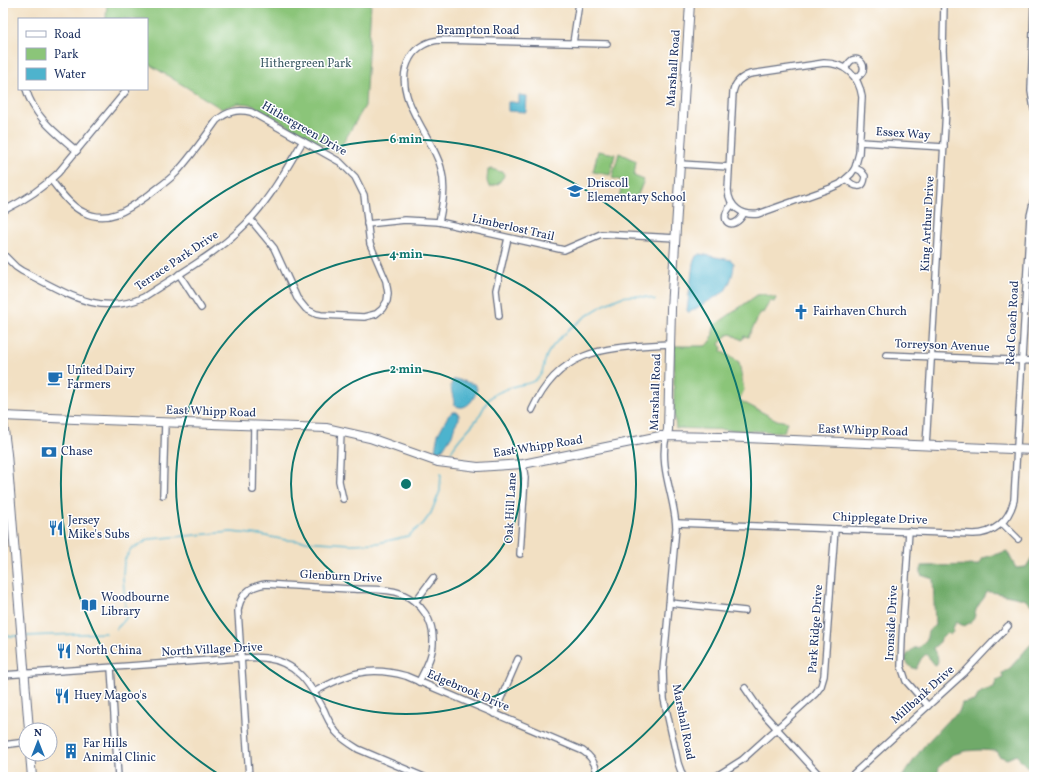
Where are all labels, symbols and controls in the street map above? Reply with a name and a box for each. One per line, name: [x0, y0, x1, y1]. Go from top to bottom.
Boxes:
legend: [18, 18, 148, 90]
street label: Brampton Road: [436, 23, 520, 39]
text: Road: [54, 27, 81, 43]
street label: Marshall Road: [663, 29, 685, 107]
text: Park: [54, 47, 79, 63]
park label: Hithergreen Park: [260, 56, 352, 72]
text: Water: [54, 67, 86, 83]
street label: Hithergreen Drive: [258, 98, 350, 160]
street label: Essex Way: [875, 124, 931, 144]
text: 6 min: [390, 132, 422, 148]
street label: King Arthur Drive: [918, 175, 939, 272]
place label: Driscoll Elementary School: [587, 176, 686, 206]
school or university icon: Driscoll Elementary School: [566, 182, 584, 200]
street label: Limberlost Trail: [470, 211, 556, 245]
street label: Terrace Park Drive: [132, 227, 222, 295]
text: 4 min: [389, 247, 423, 263]
street label: Red Coach Road: [1003, 280, 1023, 366]
church icon: Fairhaven Church: [792, 303, 810, 321]
place label: Fairhaven Church: [813, 304, 907, 320]
street label: Torreyson Avenue: [894, 336, 990, 356]
street label: Marshall Road: [647, 353, 665, 431]
text: 2 min: [390, 362, 422, 378]
place label: United Dairy Farmers: [67, 363, 135, 393]
cafe icon: United Dairy Farmers: [46, 369, 64, 387]
street label: East Whipp Road: [165, 402, 257, 422]
street label: East Whipp Road: [817, 421, 909, 441]
street label: East Whipp Road: [492, 432, 584, 462]
bank icon: Chase: [40, 443, 58, 461]
place label: Chase: [61, 444, 93, 460]
street label: Oak Hill Lane: [501, 472, 521, 544]
centre of rings: [399, 477, 413, 491]
street label: Chipplegate Drive: [832, 509, 928, 529]
place label: Jersey Mike's Subs: [68, 513, 130, 543]
restaurant icon: Jersey Mike's Subs: [47, 519, 65, 537]
street label: Glenburn Drive: [299, 567, 383, 587]
street label: Park Ridge Drive: [805, 584, 827, 674]
street label: Ironside Drive: [882, 584, 902, 661]
place label: Woodbourne Library: [101, 590, 170, 620]
library icon: Woodbourne Library: [80, 596, 98, 614]
street label: North Village Drive: [161, 639, 263, 661]
restaurant icon: North China: [55, 642, 73, 660]
place label: North China: [76, 643, 142, 659]
street label: Millbank Drive: [888, 662, 958, 728]
street label: Edgebrook Drive: [424, 666, 512, 716]
street label: Marshall Road: [668, 683, 698, 762]
restaurant icon: Huey Magoo's: [53, 687, 71, 705]
place label: Huey Magoo's: [74, 688, 147, 704]
north arrow: [18, 722, 58, 762]
text: N: [34, 726, 42, 741]
place label: Far Hills Animal Clinic: [83, 736, 156, 766]
building icon: Far Hills Animal Clinic: [62, 742, 80, 760]

